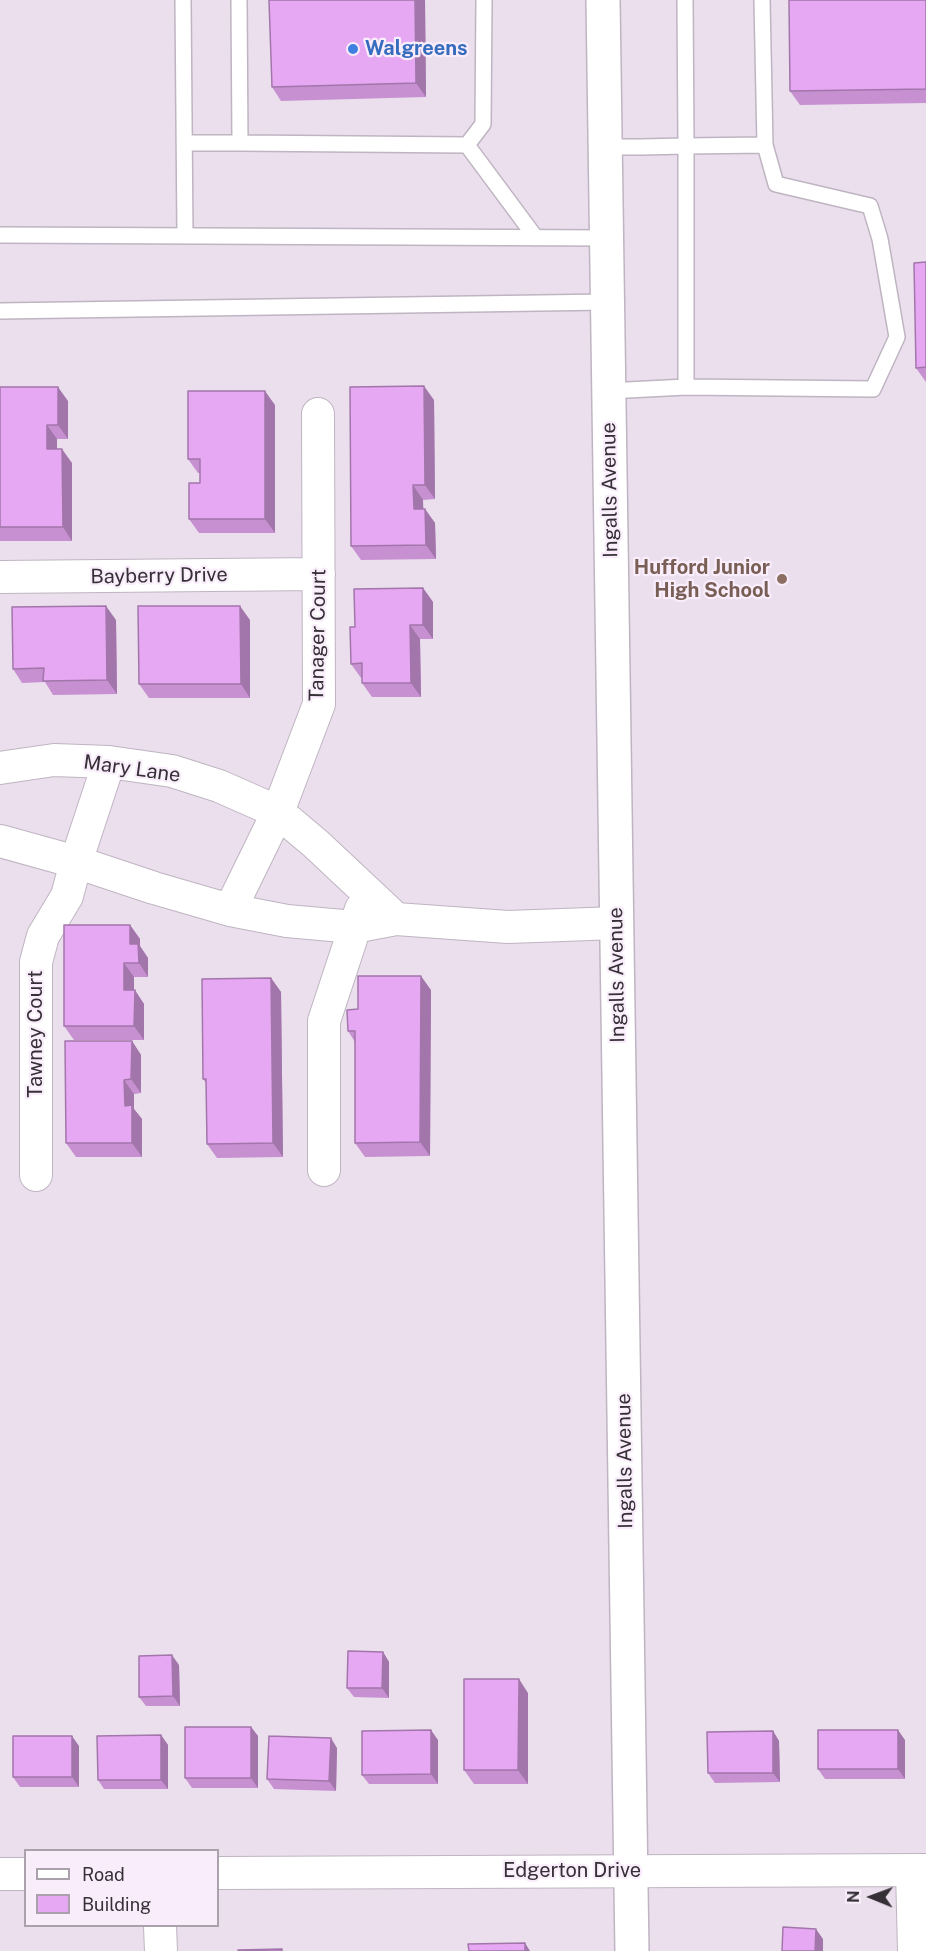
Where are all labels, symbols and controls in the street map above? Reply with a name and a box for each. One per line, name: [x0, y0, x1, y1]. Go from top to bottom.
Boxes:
place label: Walgreens: [365, 37, 468, 61]
marker: Walgreens: [346, 42, 360, 56]
street label: Ingalls Avenue: [597, 422, 623, 558]
place label: Hufford Junior High School: [634, 556, 770, 603]
street label: Bayberry Drive: [90, 563, 228, 589]
street label: Tanager Court: [305, 569, 331, 701]
marker: Hufford Junior High School: [775, 572, 789, 586]
street label: Mary Lane: [82, 750, 182, 788]
street label: Ingalls Avenue: [604, 907, 630, 1043]
street label: Tawney Court: [24, 970, 48, 1098]
street label: Ingalls Avenue: [612, 1393, 638, 1529]
legend: [24, 1849, 219, 1927]
street label: Edgerton Drive: [503, 1859, 641, 1883]
text: Road: [82, 1864, 125, 1885]
north arrow: [842, 1867, 902, 1927]
text: N: [844, 1890, 863, 1903]
text: Building: [82, 1894, 151, 1915]

